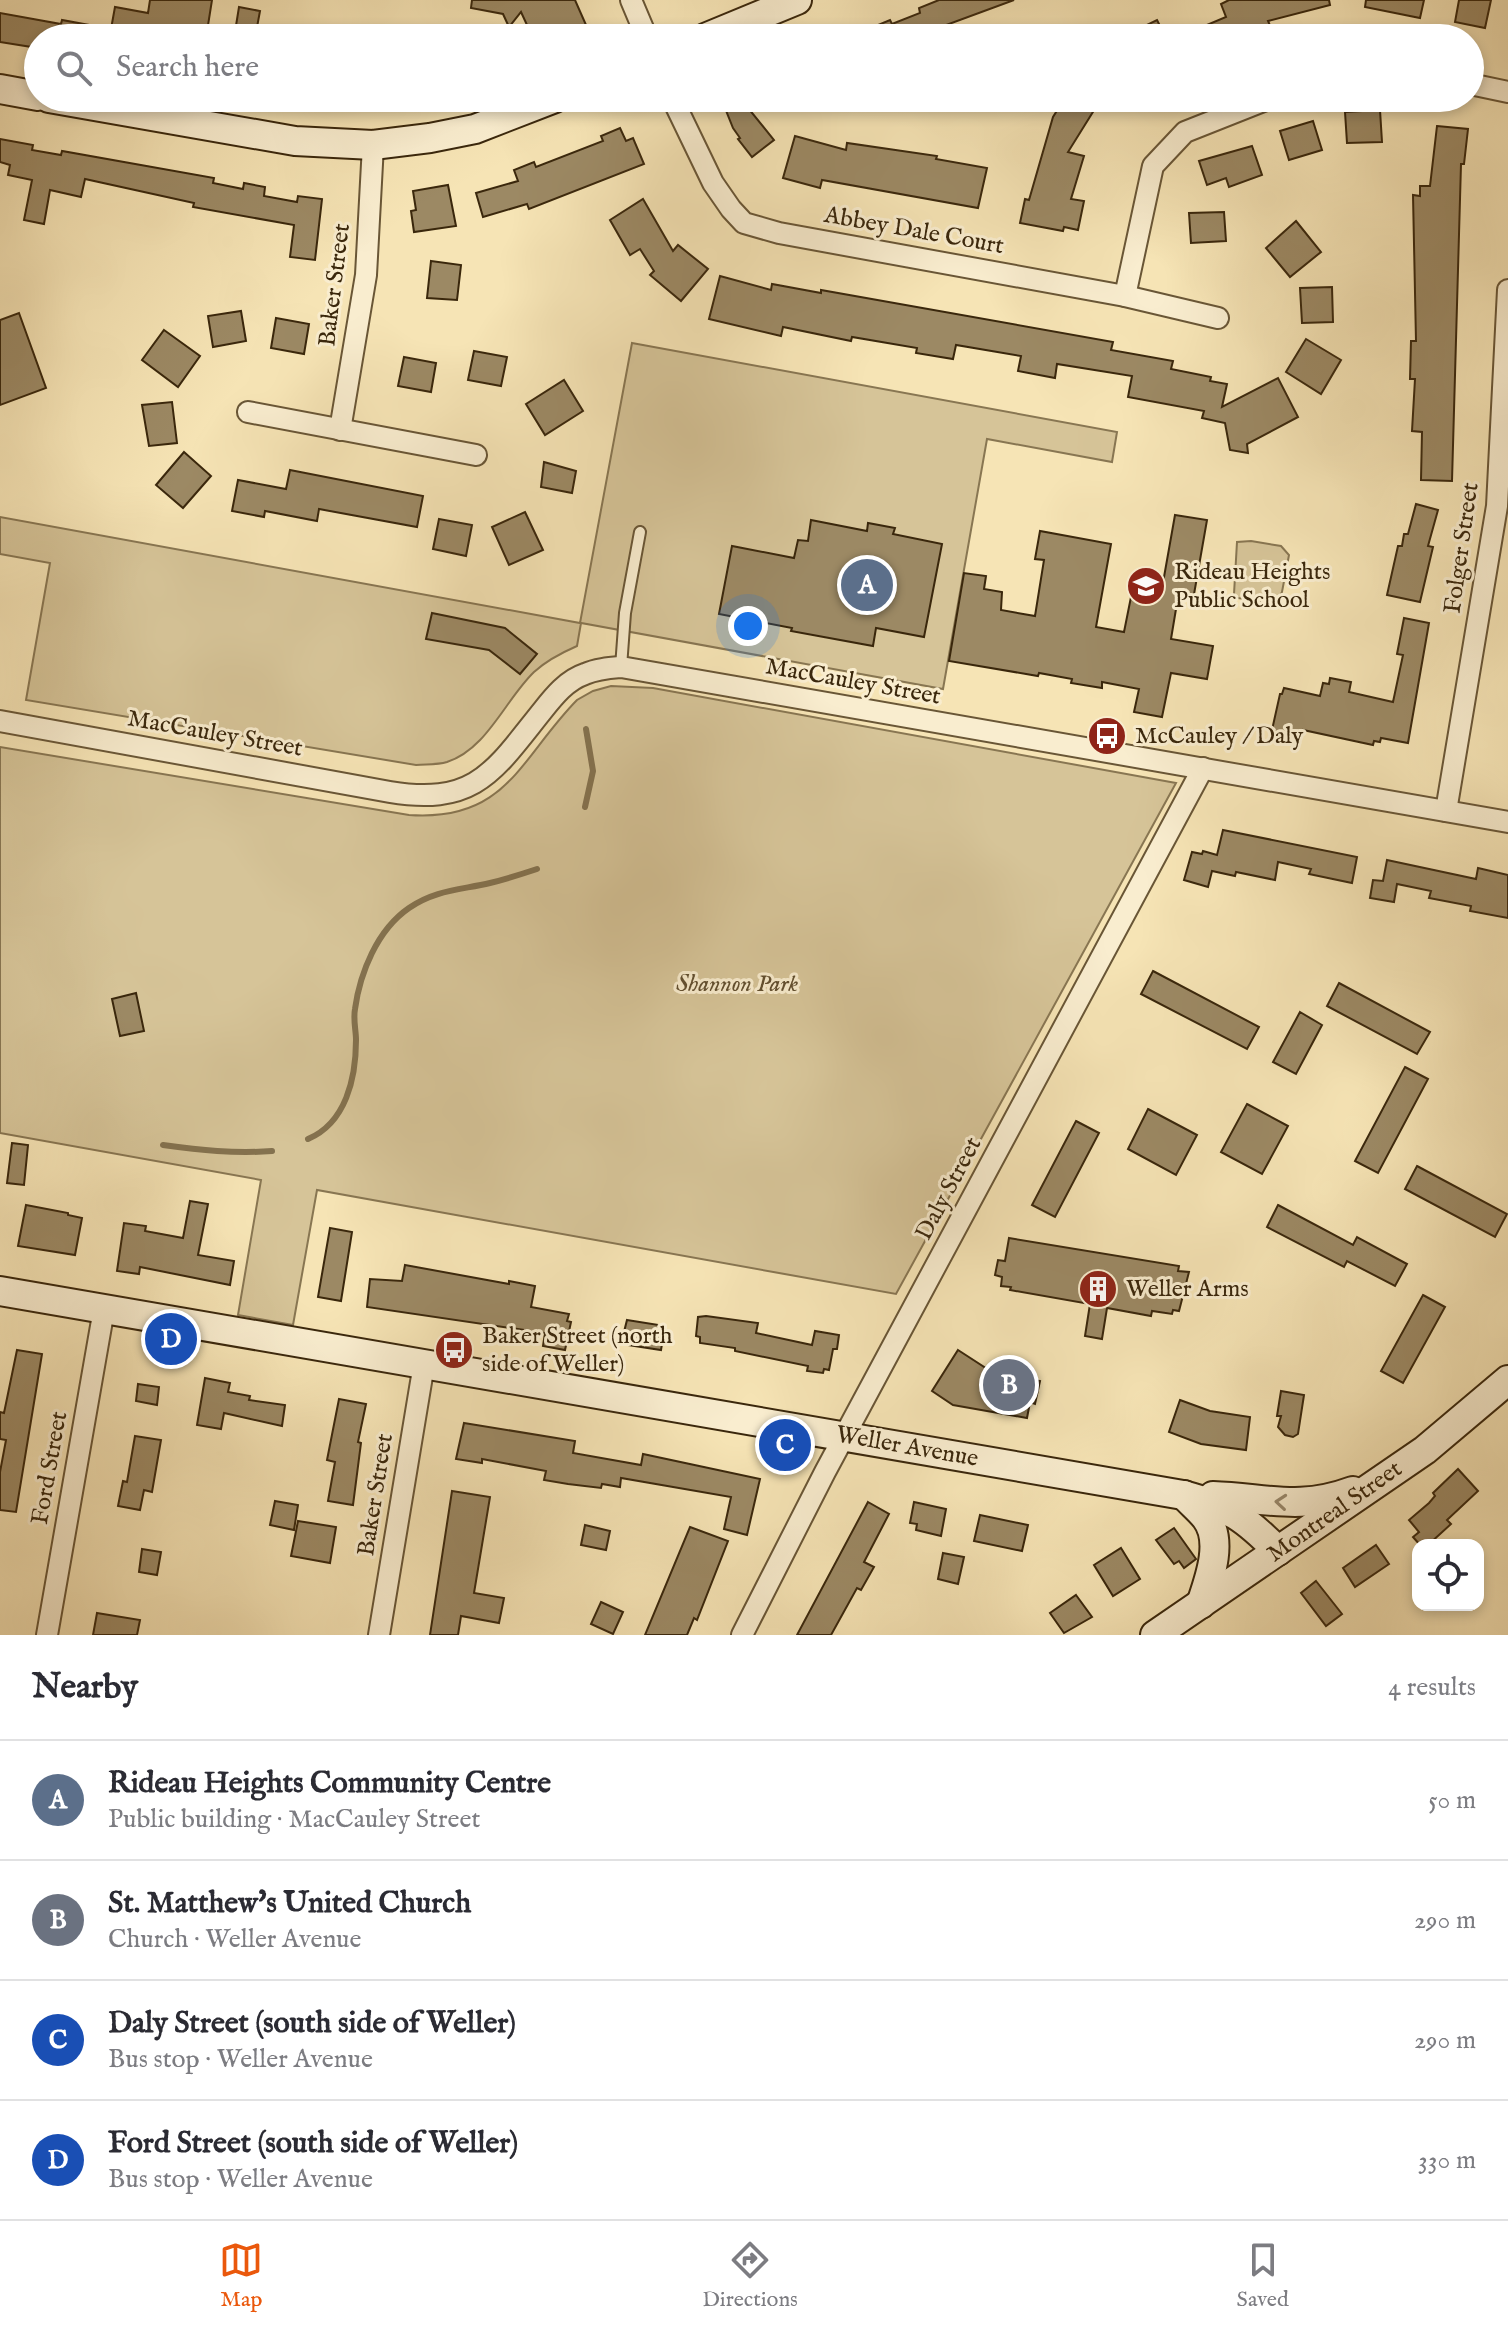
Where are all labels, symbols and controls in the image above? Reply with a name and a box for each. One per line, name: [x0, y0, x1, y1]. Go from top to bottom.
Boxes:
search box: [24, 24, 1484, 112]
icon: search: [52, 46, 96, 90]
text: Search here: [116, 49, 259, 87]
street label: Abbey Dale Court: [821, 200, 1006, 262]
street label: Baker Street: [312, 222, 358, 348]
street label: Folger Street: [1437, 480, 1487, 616]
pin: A: [841, 555, 893, 615]
place label: Rideau Heights Public School: [1174, 557, 1330, 616]
school or university icon: Rideau Heights Public School: [1125, 565, 1167, 607]
your location: [728, 606, 768, 646]
street label: MacCauley Street: [763, 651, 943, 713]
street label: MacCauley Street: [125, 703, 305, 765]
bus stop icon: McCauley / Daly: [1086, 715, 1128, 757]
place label: McCauley / Daly: [1135, 721, 1304, 752]
park label: Shannon Park: [676, 969, 798, 1000]
street label: Daly Street: [909, 1132, 989, 1246]
building icon: Weller Arms: [1077, 1268, 1119, 1310]
place label: Weller Arms: [1126, 1274, 1249, 1305]
pin: D: [145, 1309, 197, 1369]
place label: Baker Street (north side of Weller): [482, 1321, 673, 1380]
bus stop icon: Baker Street (north side of Weller): [433, 1329, 475, 1371]
pin: B: [983, 1355, 1035, 1415]
street label: Ford Street: [25, 1409, 75, 1527]
pin: C: [759, 1415, 811, 1475]
street label: Weller Avenue: [833, 1419, 981, 1475]
street label: Baker Street: [351, 1432, 401, 1558]
street label: Montreal Street: [1261, 1454, 1409, 1570]
one-way arrow: [1274, 1494, 1287, 1511]
map controls: [1412, 1539, 1484, 1611]
button: locate: [1412, 1539, 1484, 1611]
text: Nearby: [32, 1666, 138, 1709]
text: 4 results: [1388, 1671, 1476, 1704]
text: Rideau Heights Community Centre: [108, 1765, 551, 1803]
text: A: [49, 1784, 67, 1817]
text: 50 m: [1428, 1784, 1476, 1817]
text: Public building · MacCauley Street: [108, 1803, 480, 1836]
text: St. Matthew's United Church: [108, 1885, 471, 1923]
text: B: [49, 1904, 67, 1937]
text: 290 m: [1414, 1904, 1476, 1937]
text: Church · Weller Avenue: [108, 1923, 362, 1956]
text: Daly Street (south side of Weller): [108, 2005, 516, 2043]
text: C: [49, 2024, 67, 2057]
text: 290 m: [1414, 2024, 1476, 2057]
text: Bus stop · Weller Avenue: [108, 2043, 373, 2076]
text: Ford Street (south side of Weller): [108, 2125, 518, 2163]
text: D: [48, 2144, 68, 2177]
text: 330 m: [1418, 2144, 1476, 2177]
text: Bus stop · Weller Avenue: [108, 2163, 373, 2196]
tab: Map: [219, 2238, 263, 2314]
tab: Directions: [702, 2238, 798, 2314]
tab: Saved: [1237, 2238, 1289, 2314]

